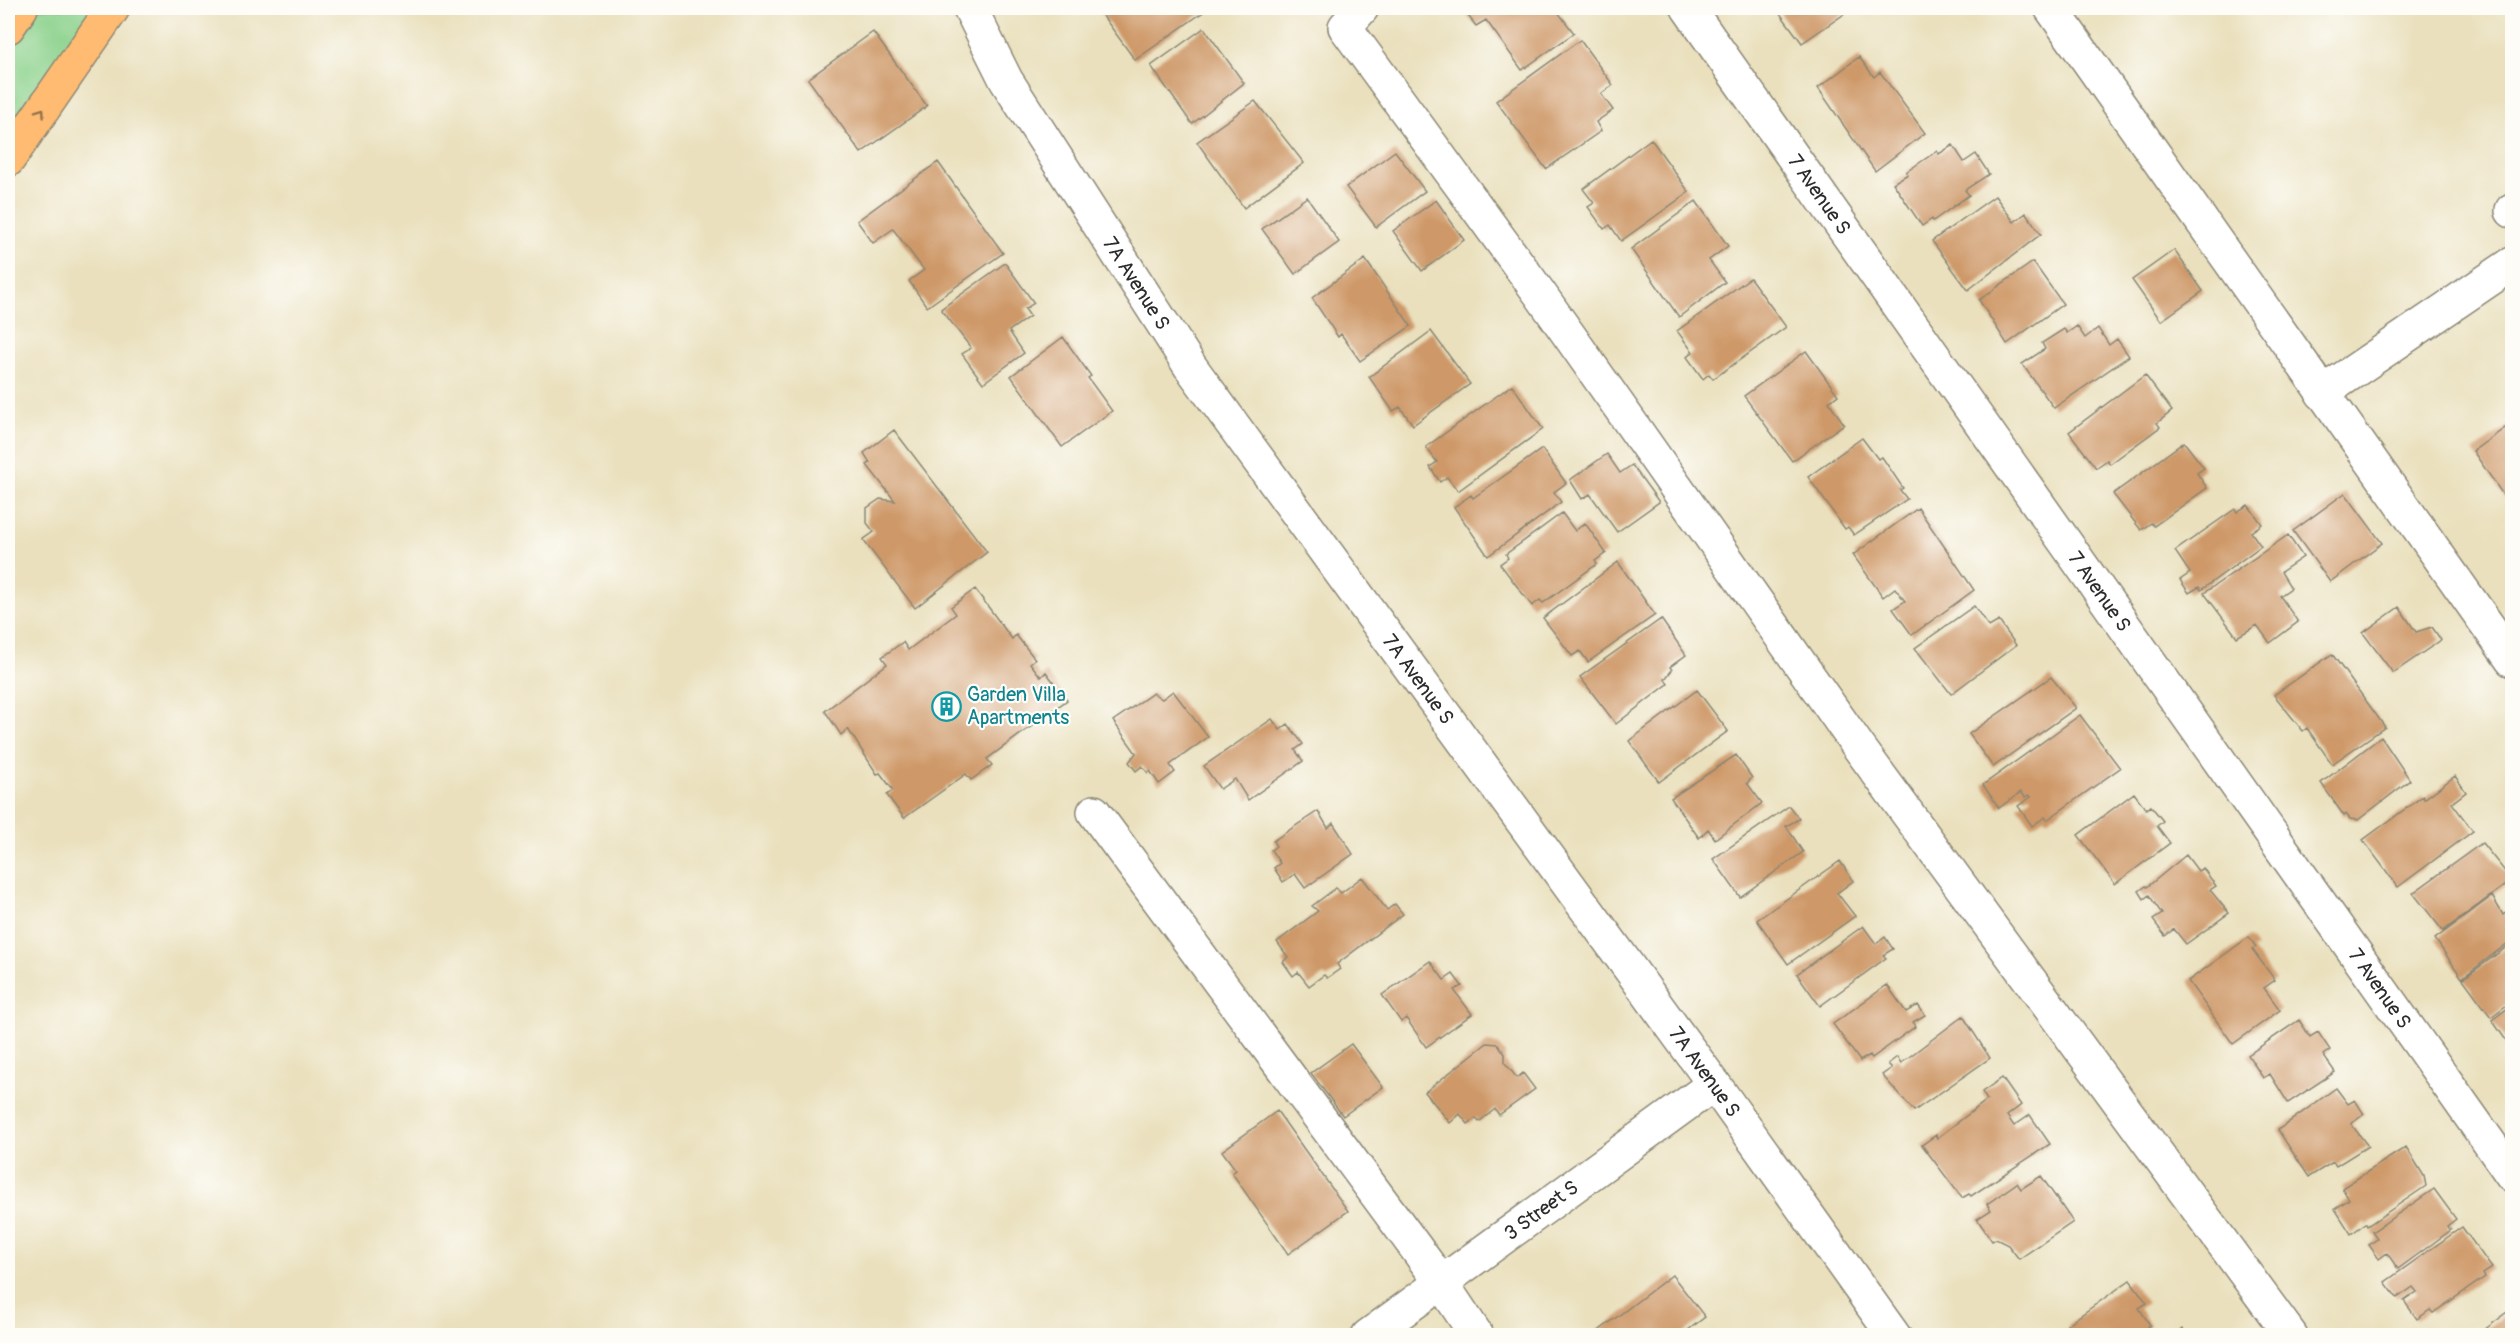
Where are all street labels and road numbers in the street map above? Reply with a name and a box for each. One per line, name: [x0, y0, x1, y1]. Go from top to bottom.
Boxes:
street label: 7 Avenue S: [1783, 149, 1856, 239]
street label: 7A Avenue S: [1098, 232, 1176, 334]
street label: 7 Avenue S: [2063, 546, 2137, 636]
street label: 7A Avenue S: [1377, 629, 1460, 729]
street label: 7 Avenue S: [2343, 943, 2417, 1033]
street label: 7A Avenue S: [1664, 1022, 1746, 1122]
street label: 3 Street S: [1499, 1175, 1583, 1245]

